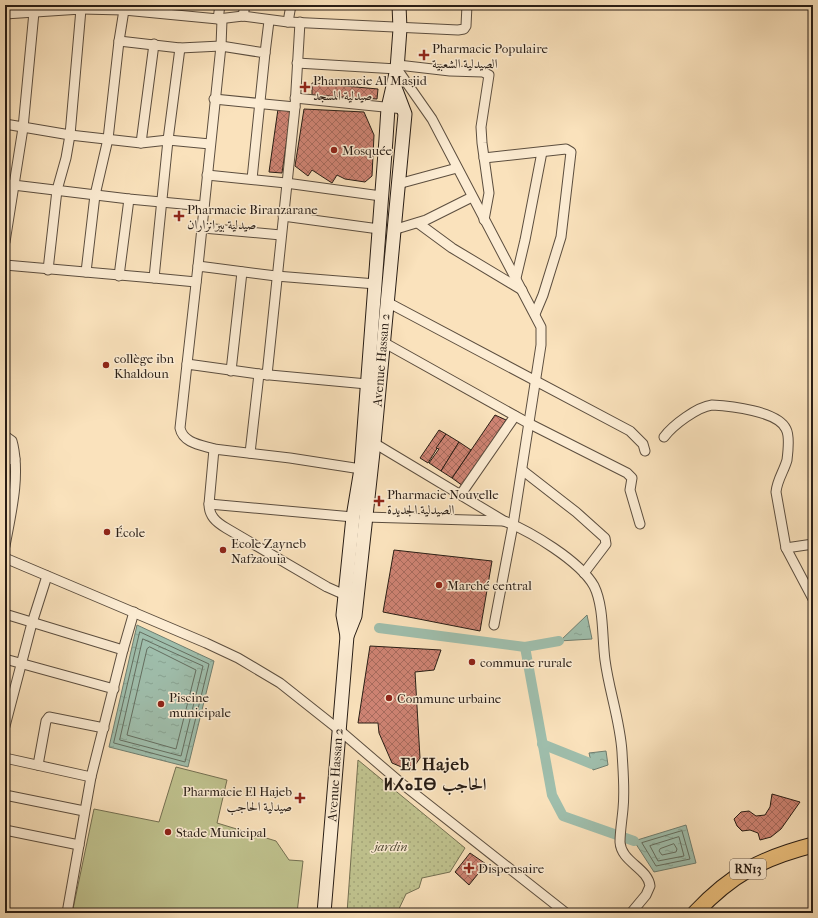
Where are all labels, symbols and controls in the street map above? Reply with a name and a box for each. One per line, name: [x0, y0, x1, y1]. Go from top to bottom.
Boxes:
place label: Pharmacie Populaire الصيدلية الشعبية: [432, 41, 549, 72]
marker: Pharmacie Populaire الصيدلية الشعبية: [419, 50, 429, 60]
place label: Pharmacie Al Masjid صيدلية المسجد: [313, 73, 428, 103]
marker: Pharmacie Al Masjid صيدلية المسجد: [300, 82, 310, 92]
place label: Mosquée: [342, 143, 393, 158]
marker: Mosquée: [329, 145, 339, 155]
place label: Pharmacie Biranzarane صيدلية بيرانزاران: [187, 202, 318, 233]
marker: Pharmacie Biranzarane صيدلية بيرانزاران: [174, 211, 184, 221]
street label: Avenue Hassan 2: [369, 312, 393, 408]
place label: collège ibn Khaldoun: [114, 351, 174, 381]
marker: collège ibn Khaldoun: [101, 360, 111, 370]
place label: Pharmacie Nouvelle الصيدلية الجديدة: [387, 487, 499, 518]
marker: Pharmacie Nouvelle الصيدلية الجديدة: [374, 496, 384, 506]
place label: École: [115, 525, 146, 540]
marker: École: [102, 527, 112, 537]
place label: Ecole Zayneb Nafzaouia: [231, 536, 306, 566]
marker: Ecole Zayneb Nafzaouia: [218, 545, 228, 555]
place label: Marché central: [447, 578, 532, 593]
marker: Marché central: [434, 580, 444, 590]
place label: commune rurale: [480, 655, 573, 670]
marker: commune rurale: [467, 657, 477, 667]
place label: Piscine municipale: [169, 690, 231, 720]
place label: Commune urbaine: [397, 691, 502, 706]
marker: Commune urbaine: [384, 693, 394, 703]
marker: Piscine municipale: [156, 699, 166, 709]
street label: Avenue Hassan 2: [324, 727, 346, 823]
district label: El Hajeb ⵍⵃⴰⵊⴱ الحاجب: [383, 754, 487, 796]
place label: Pharmacie El Hajeb صيدلية الحاجب: [183, 784, 292, 816]
marker: Pharmacie El Hajeb صيدلية الحاجب: [295, 793, 305, 803]
place label: Stade Municipal: [176, 825, 267, 840]
marker: Stade Municipal: [163, 827, 173, 837]
park label: jardin: [370, 839, 408, 854]
road number: RN13: [730, 859, 766, 879]
place label: Dispensaire: [478, 861, 545, 876]
marker: Dispensaire: [463, 862, 475, 874]

